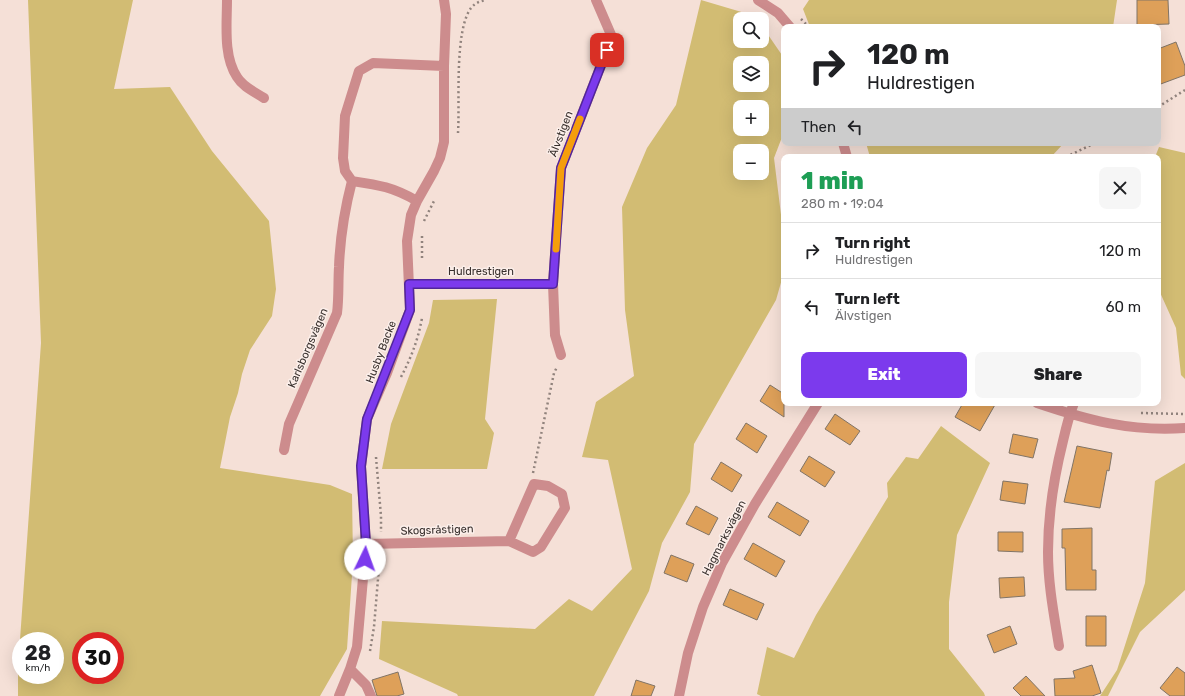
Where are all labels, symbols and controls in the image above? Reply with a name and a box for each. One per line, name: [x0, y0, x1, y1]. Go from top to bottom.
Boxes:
map controls: [733, 12, 769, 180]
button: search: [733, 12, 769, 48]
pin: [590, 33, 624, 67]
text: 120 m: [867, 38, 950, 71]
icon: arrive: [596, 39, 618, 61]
icon: right: [801, 40, 853, 92]
button: layers: [733, 56, 769, 92]
text: Huldrestigen: [867, 72, 975, 94]
button: +: [733, 100, 769, 136]
street label: Älvstigen: [546, 109, 576, 159]
icon: left: [844, 116, 866, 138]
text: Then: [801, 118, 836, 136]
button: −: [733, 144, 769, 180]
text: 1 min: [801, 167, 864, 195]
button: close: [1099, 167, 1141, 209]
text: 280 m · 19:04: [801, 196, 884, 211]
text: Turn right: [835, 234, 910, 252]
icon: right: [801, 240, 823, 262]
text: 120 m: [1099, 242, 1141, 260]
text: Huldrestigen: [835, 252, 913, 267]
street label: Huldrestigen: [448, 265, 514, 278]
text: Turn left: [835, 290, 900, 308]
icon: left: [801, 296, 823, 318]
text: 60 m: [1105, 298, 1141, 316]
street label: Karlsborgsvägen: [285, 306, 331, 390]
text: Älvstigen: [835, 308, 892, 323]
street label: Husby Backe: [363, 319, 399, 385]
button: Exit: [801, 352, 967, 398]
button: Share: [975, 352, 1141, 398]
street label: Hagmarksvägen: [699, 498, 749, 578]
street label: Skogsråstigen: [400, 522, 474, 538]
position arrow: [344, 538, 386, 580]
speed limit sign: 30: [72, 632, 124, 684]
text: 28: [25, 641, 51, 665]
text: km/h: [26, 662, 50, 674]

